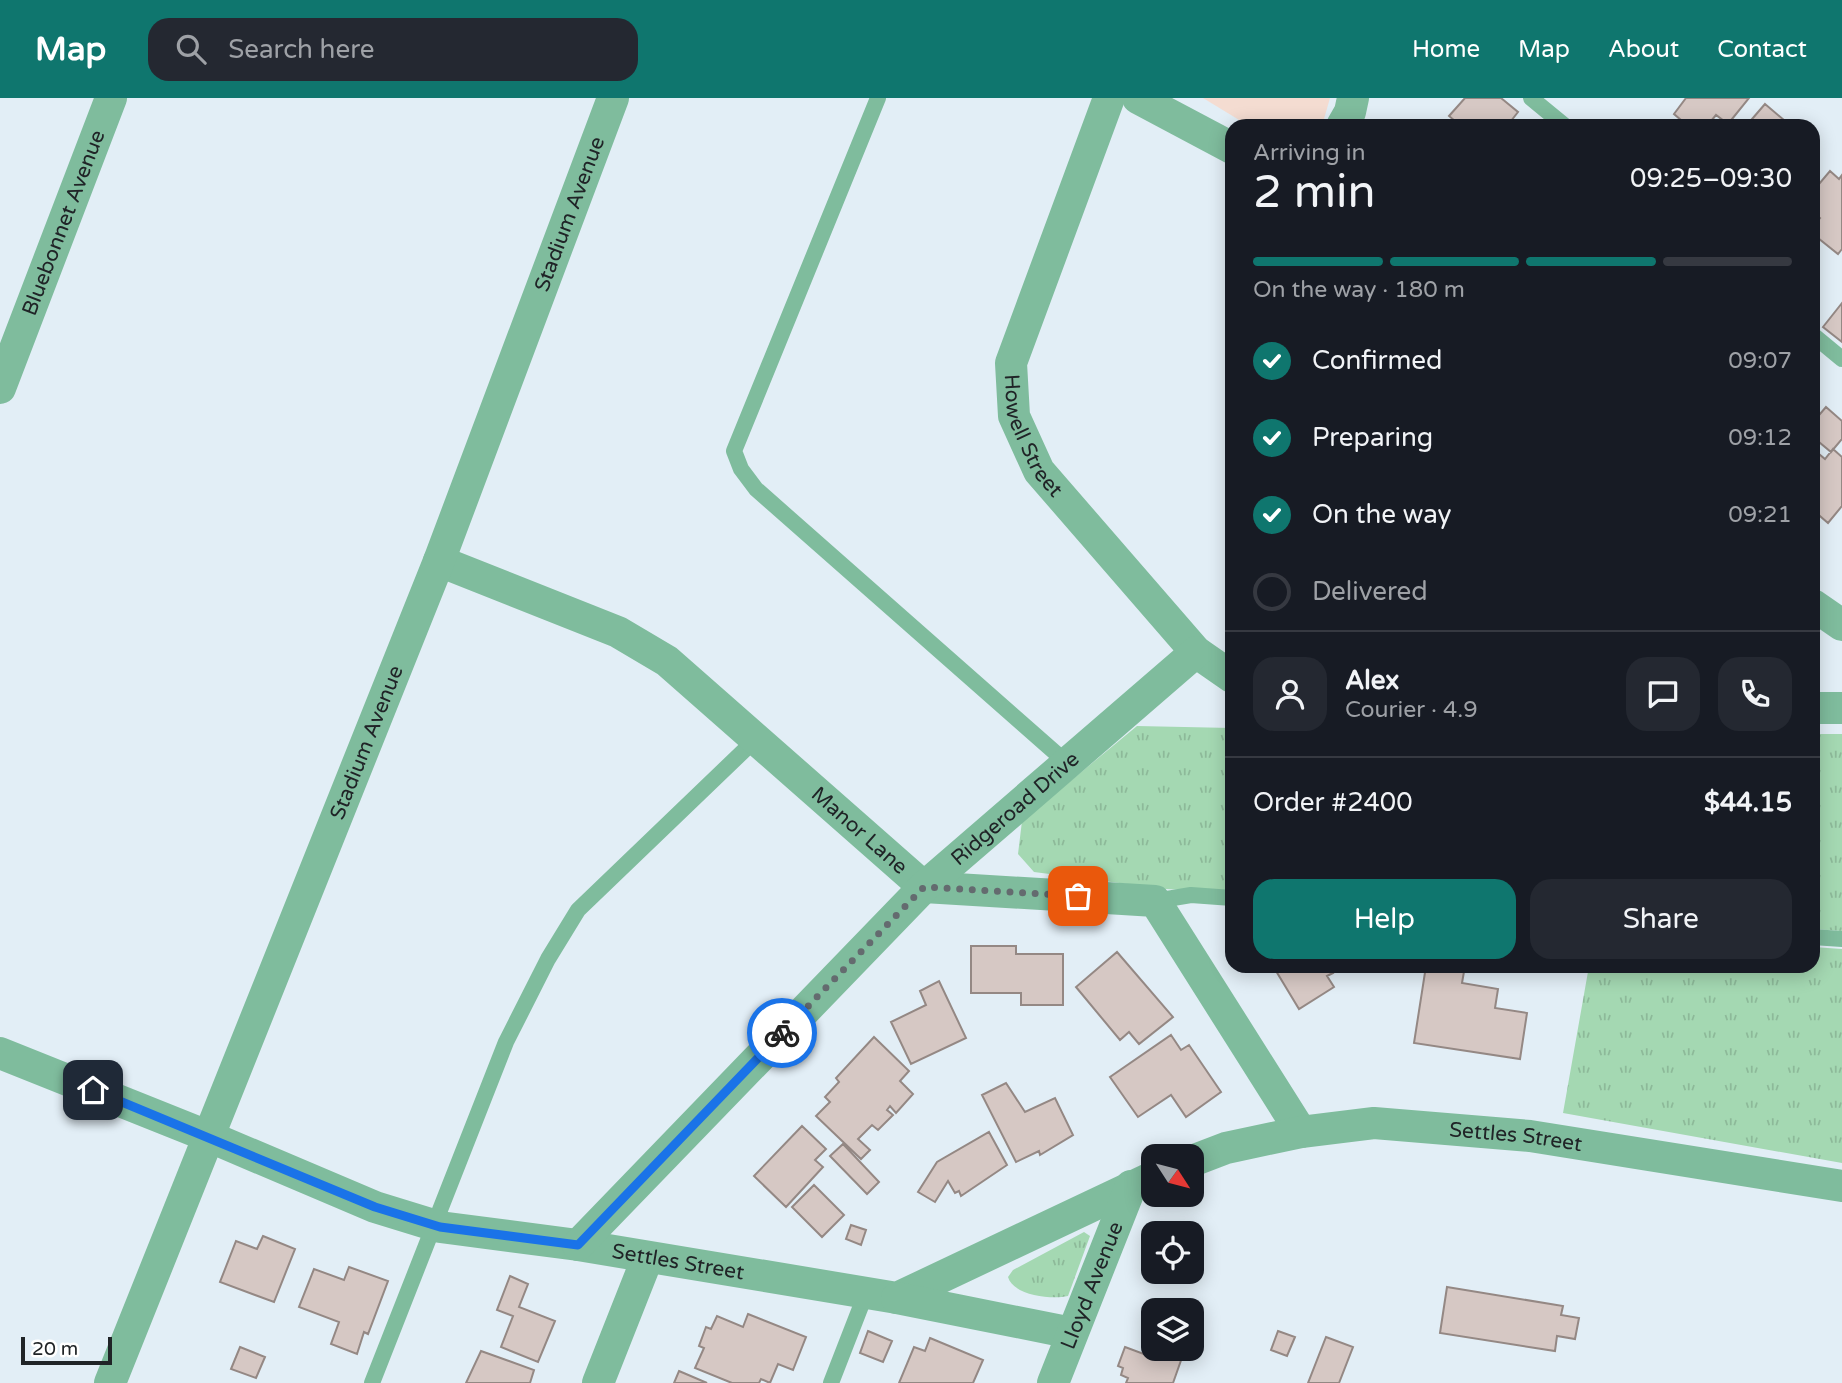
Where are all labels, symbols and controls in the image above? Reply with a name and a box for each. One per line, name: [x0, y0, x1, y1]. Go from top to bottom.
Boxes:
search box: [148, 18, 638, 81]
text: Map: [35, 30, 106, 69]
icon: search: [172, 30, 210, 68]
text: Search here: [228, 34, 374, 65]
text: Home: [1412, 35, 1480, 64]
text: Map: [1518, 35, 1570, 64]
text: About: [1608, 35, 1679, 64]
text: Contact: [1717, 35, 1807, 64]
street label: Bluebonnet Avenue: [16, 126, 110, 319]
street label: Stadium Avenue: [529, 133, 610, 295]
text: Arriving in: [1253, 139, 1366, 167]
text: 09:25–09:30: [1630, 163, 1792, 194]
text: 2 min: [1253, 165, 1376, 220]
text: On the way · 180 m: [1253, 276, 1465, 304]
icon: check: [1253, 342, 1291, 380]
text: Confirmed: [1312, 345, 1442, 376]
text: 09:07: [1728, 347, 1792, 375]
street label: Howell Street: [999, 373, 1068, 502]
icon: check: [1253, 419, 1291, 457]
text: Preparing: [1312, 422, 1433, 453]
text: 09:12: [1728, 424, 1792, 452]
icon: check: [1253, 496, 1291, 534]
text: On the way: [1312, 499, 1452, 530]
text: 09:21: [1728, 501, 1792, 529]
text: Delivered: [1312, 576, 1428, 607]
button: person: [1253, 657, 1327, 731]
button: chat: [1626, 657, 1700, 731]
button: phone: [1718, 657, 1792, 731]
street label: Stadium Avenue: [324, 662, 408, 823]
text: Alex: [1345, 665, 1399, 696]
text: Courier · 4.9: [1345, 696, 1478, 724]
street label: Ridgeroad Drive: [946, 746, 1084, 871]
street label: Manor Lane: [806, 781, 913, 879]
text: Order #2400: [1253, 787, 1413, 818]
text: $44.15: [1704, 787, 1792, 818]
pin: [1048, 866, 1108, 926]
icon: bag: [1059, 877, 1097, 915]
button: Help: [1253, 879, 1516, 959]
button: Share: [1530, 879, 1792, 959]
courier: [747, 998, 817, 1068]
icon: bike: [763, 1014, 801, 1052]
pin: [63, 1060, 123, 1120]
icon: home: [74, 1071, 112, 1109]
street label: Settles Street: [1448, 1117, 1584, 1157]
north arrow: [1141, 1144, 1204, 1208]
map controls: [1141, 1144, 1204, 1361]
street label: Lloyd Avenue: [1055, 1218, 1128, 1353]
button: locate: [1141, 1221, 1204, 1284]
street label: Settles Street: [610, 1238, 746, 1285]
button: layers: [1141, 1298, 1204, 1361]
scale bar: [21, 1334, 112, 1366]
text: 20 m: [32, 1338, 78, 1360]

